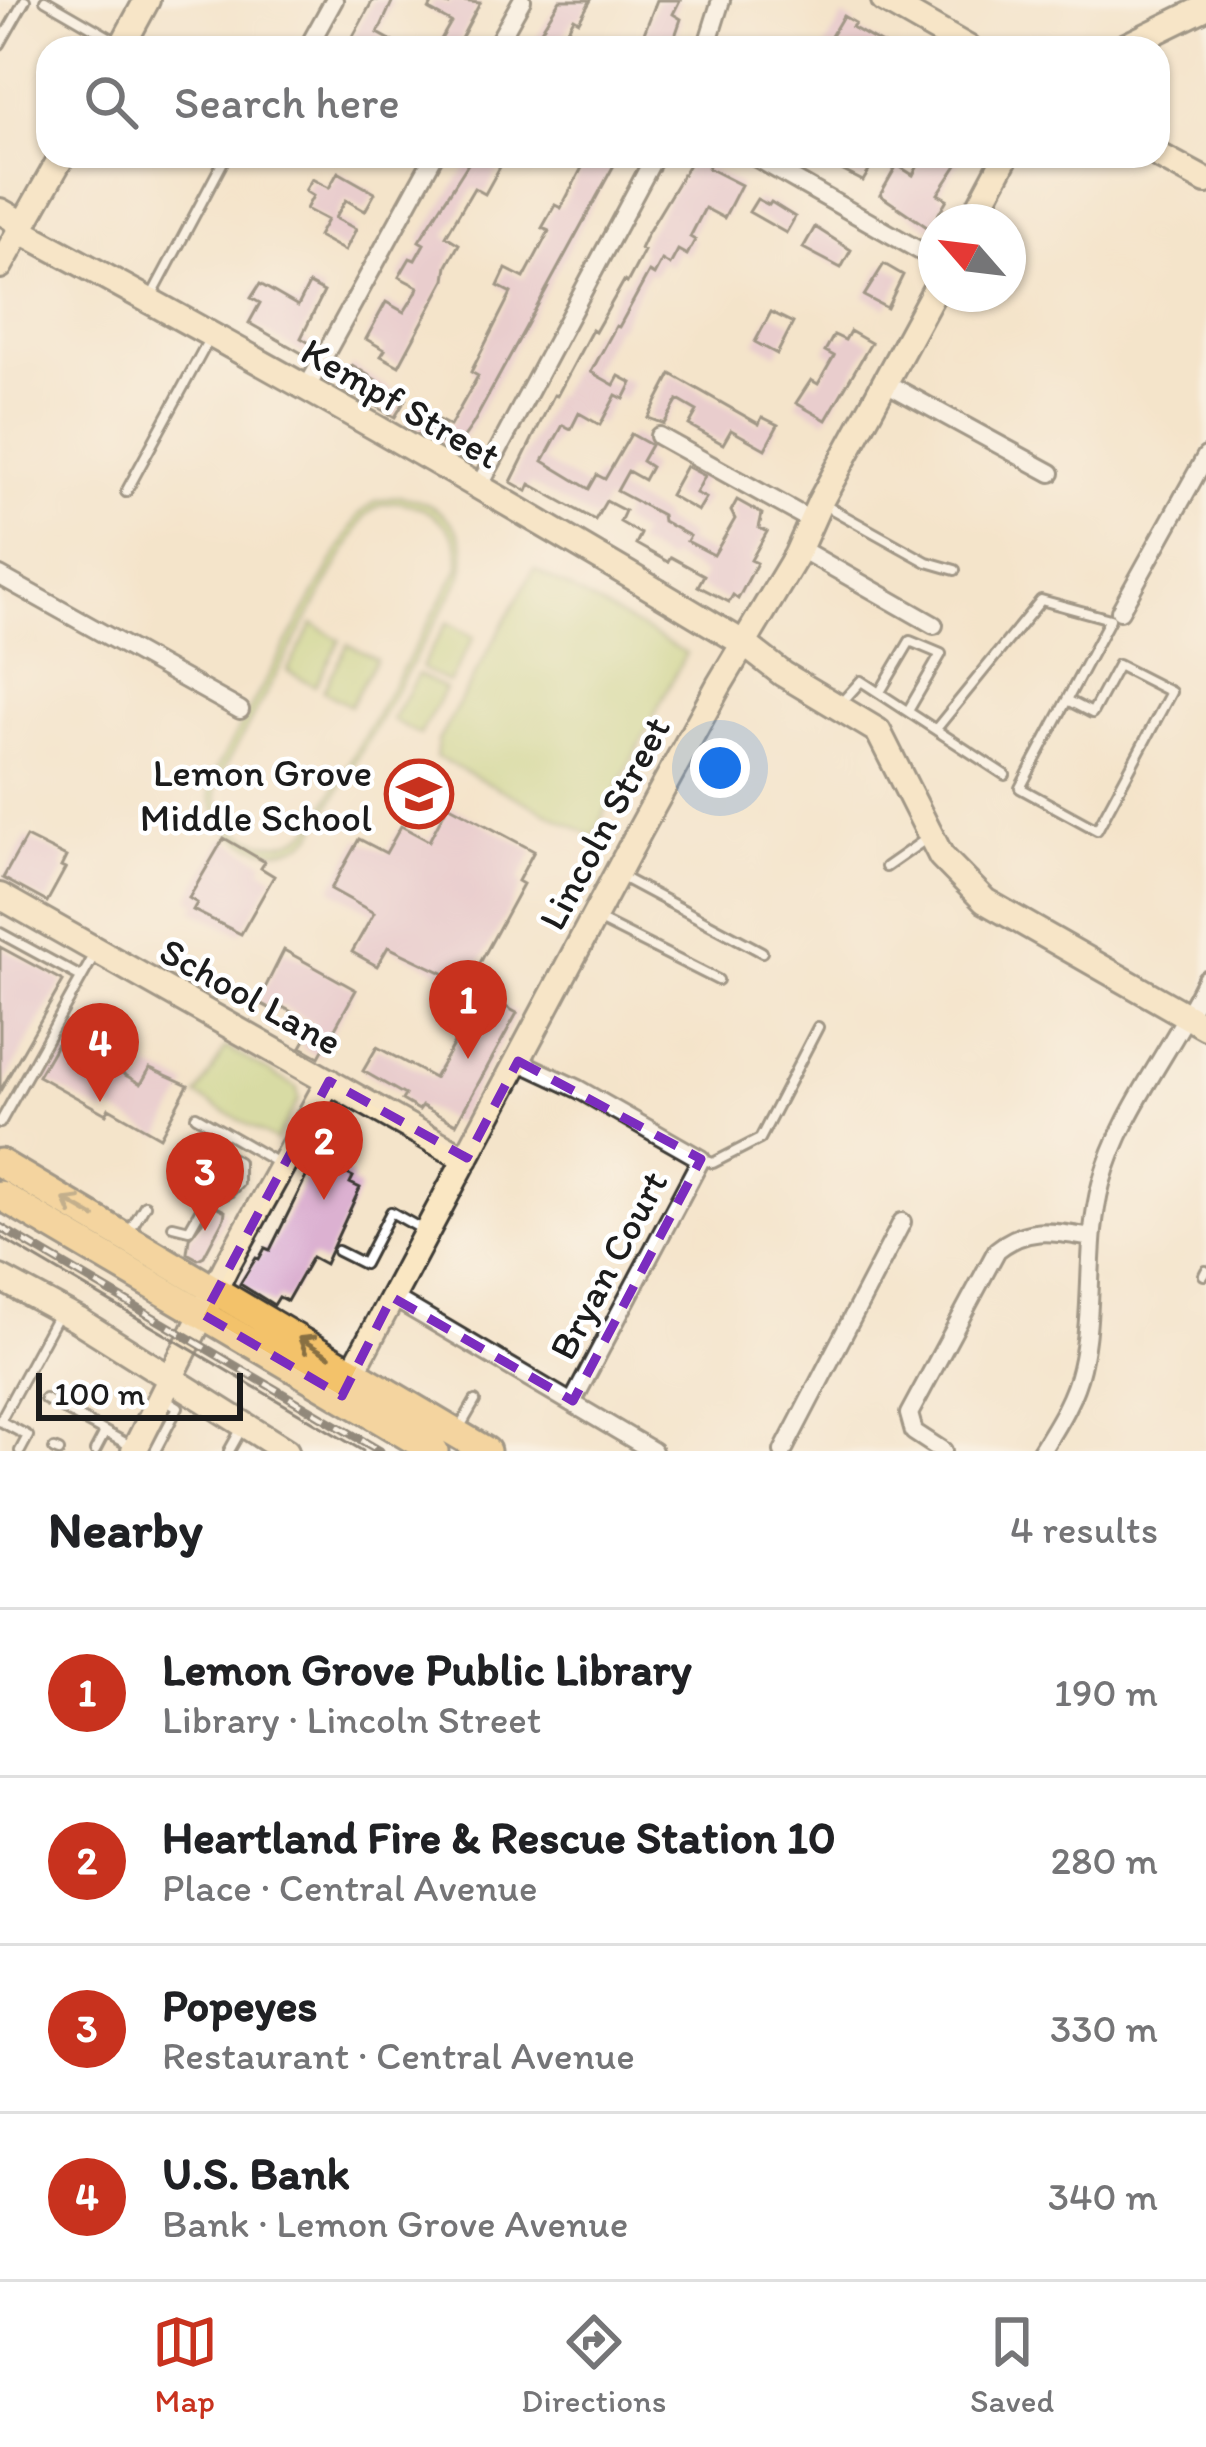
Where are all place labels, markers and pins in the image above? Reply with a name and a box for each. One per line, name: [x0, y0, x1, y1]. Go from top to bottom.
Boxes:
place label: Lemon Grove Middle School: [140, 749, 372, 841]
school or university icon: Lemon Grove Middle School: [384, 759, 454, 829]
pin: 1: [429, 960, 507, 1059]
pin: 4: [61, 1003, 139, 1102]
pin: 2: [285, 1101, 363, 1200]
pin: 3: [166, 1132, 244, 1231]

